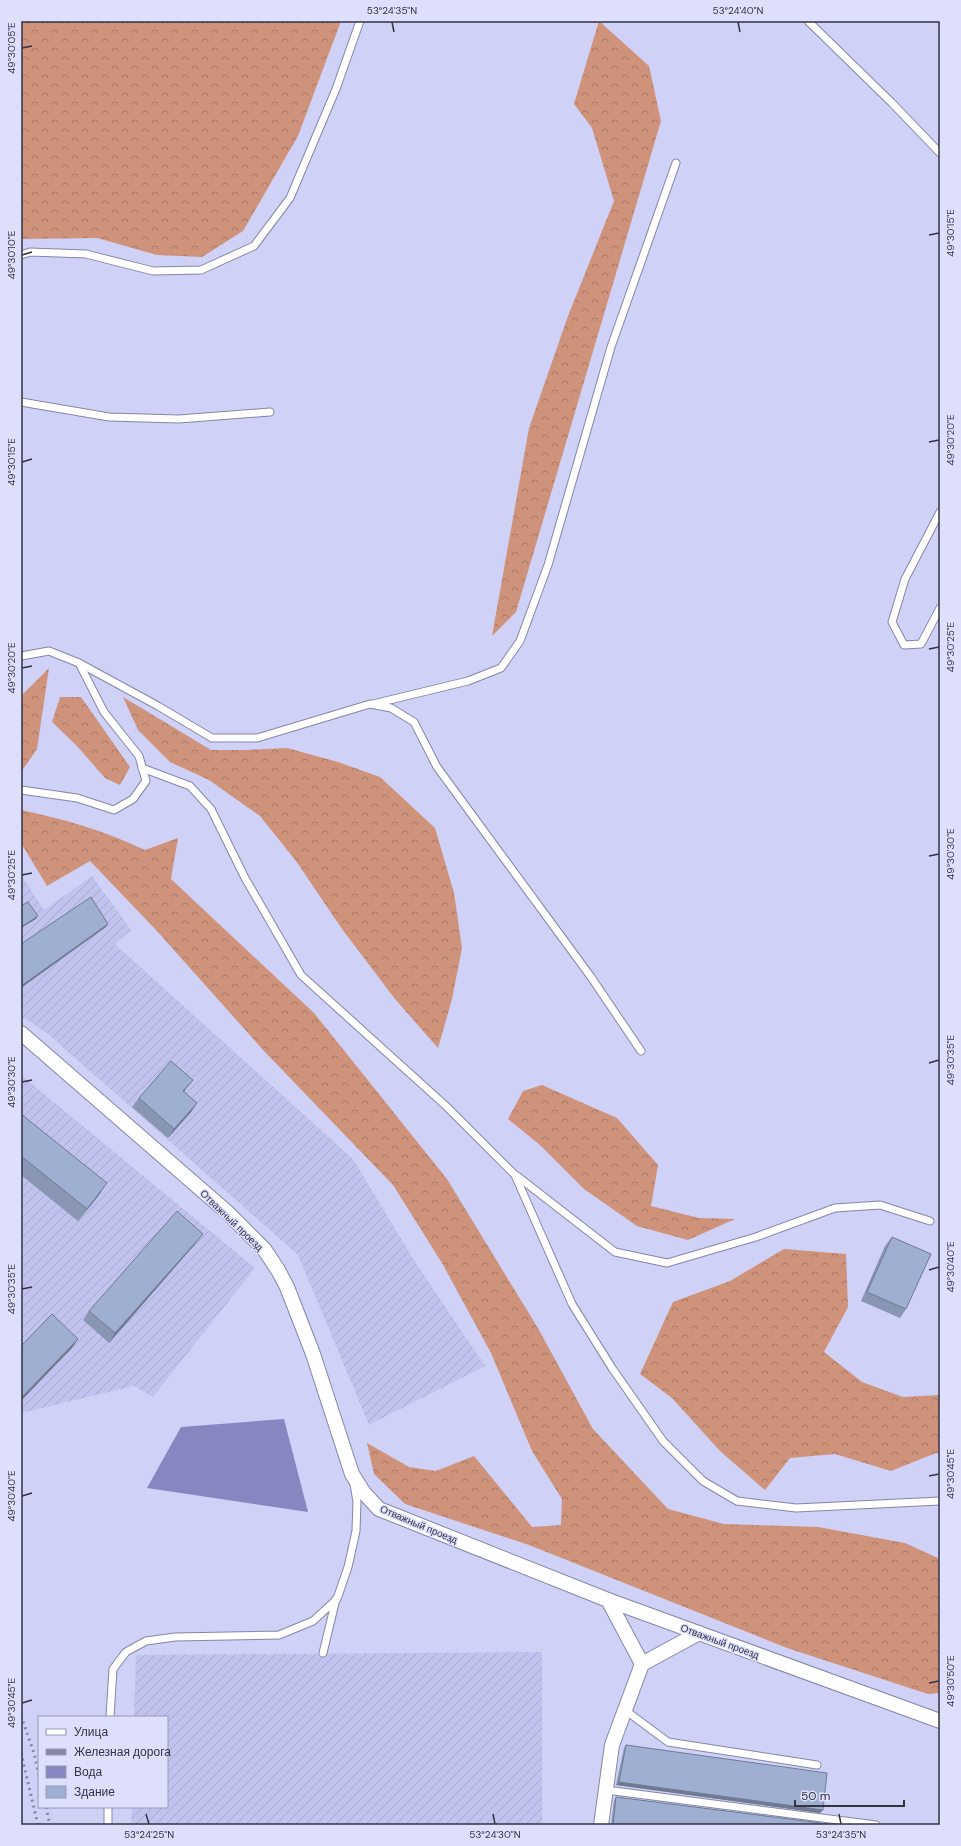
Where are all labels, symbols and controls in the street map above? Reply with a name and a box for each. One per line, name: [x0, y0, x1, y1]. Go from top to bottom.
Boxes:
text: 53°24'35"N: [367, 4, 417, 17]
text: 53°24'40"N: [713, 4, 764, 17]
text: 49°30'05"E: [5, 22, 18, 74]
text: 49°30'15"E: [944, 209, 957, 257]
text: 49°30'10"E: [5, 230, 18, 279]
text: 49°30'20"E: [944, 414, 957, 466]
text: 49°30'15"E: [5, 438, 18, 486]
text: 49°30'25"E: [944, 621, 957, 672]
text: 49°30'20"E: [5, 642, 18, 694]
text: 49°30'30"E: [944, 828, 957, 880]
text: 49°30'25"E: [5, 849, 18, 900]
text: 49°30'35"E: [944, 1034, 957, 1085]
text: 49°30'30"E: [5, 1056, 18, 1108]
street label: Отважный проезд: [197, 1187, 266, 1254]
text: 49°30'40"E: [944, 1241, 957, 1293]
text: 49°30'35"E: [5, 1263, 18, 1314]
text: 49°30'45"E: [944, 1449, 957, 1499]
text: 49°30'40"E: [5, 1470, 18, 1522]
street label: Отважный проезд: [378, 1502, 460, 1547]
street label: Отважный проезд: [679, 1621, 761, 1662]
text: 49°30'50"E: [944, 1655, 957, 1707]
text: 49°30'45"E: [5, 1678, 18, 1728]
legend: [38, 1716, 168, 1808]
text: Улица: [74, 1724, 108, 1740]
text: Железная дорога: [74, 1744, 171, 1760]
text: Вода: [74, 1764, 102, 1780]
scale bar: [795, 1782, 904, 1808]
text: Здание: [74, 1784, 115, 1800]
text: 50 m: [801, 1788, 830, 1804]
text: 53°24'25"N: [124, 1828, 174, 1841]
text: 53°24'30"N: [469, 1828, 521, 1841]
text: 53°24'35"N: [816, 1828, 866, 1841]

